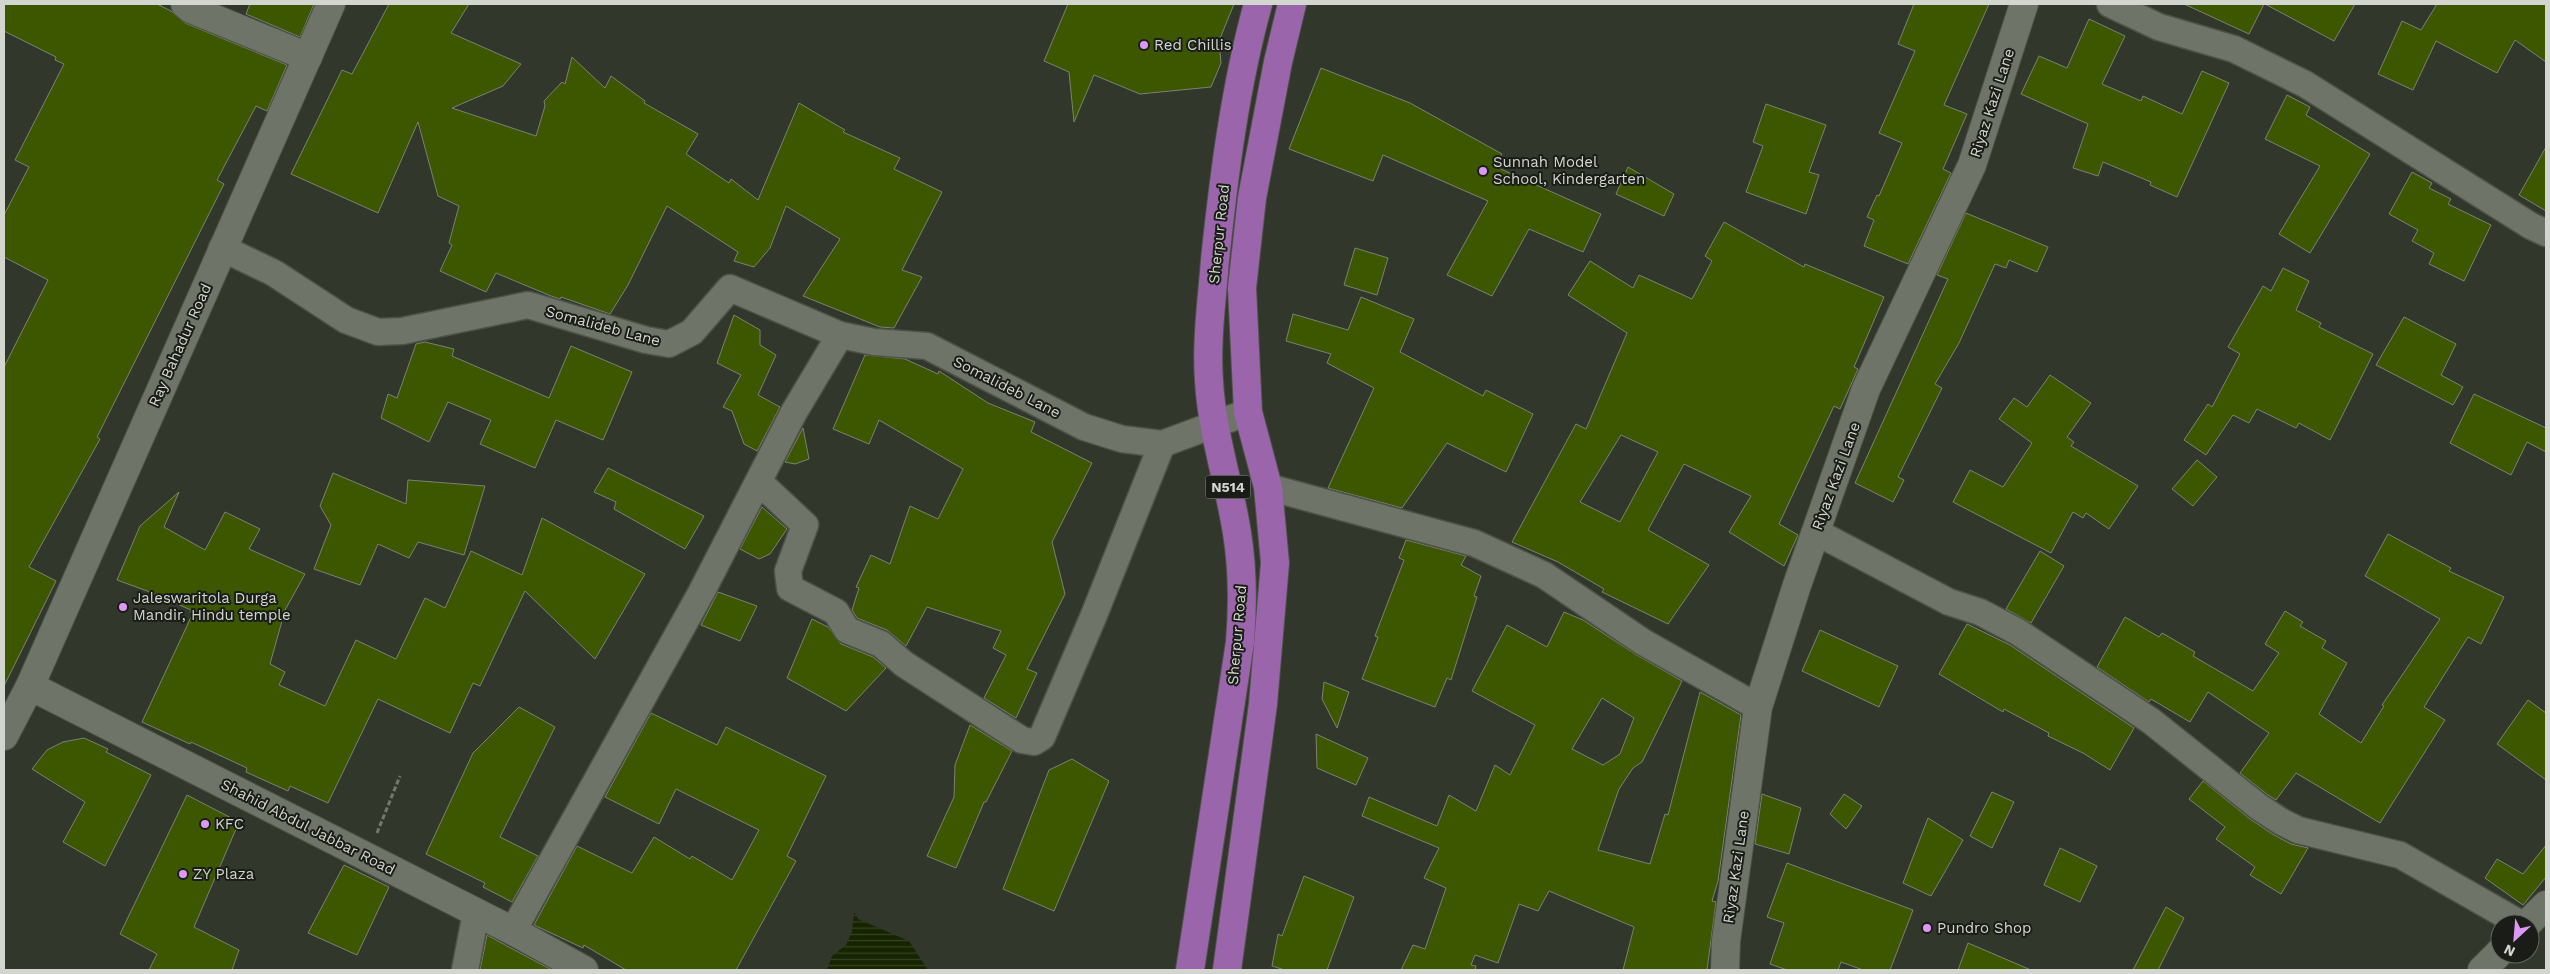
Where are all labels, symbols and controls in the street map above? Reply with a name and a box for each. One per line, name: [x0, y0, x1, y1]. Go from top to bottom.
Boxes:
place label: Red Chillis: [1154, 36, 1232, 54]
marker: Red Chillis: [1138, 39, 1150, 51]
street label: Riyaz Kazi Lane: [1966, 46, 2018, 160]
place label: Sunnah Model School, Kindergarten: [1493, 153, 1645, 188]
marker: Sunnah Model School, Kindergarten: [1477, 165, 1489, 177]
street label: Sherpur Road: [1205, 183, 1233, 285]
street label: Ray Bahadur Road: [145, 281, 215, 409]
street label: Somalideb Lane: [544, 302, 662, 350]
street label: Somalideb Lane: [950, 352, 1064, 422]
street label: Riyaz Kazi Lane: [1808, 420, 1864, 532]
road number: N514: [1206, 476, 1250, 498]
street label: Sherpur Road: [1224, 584, 1250, 686]
place label: Jaleswaritola Durga Mandir, Hindu temple: [133, 589, 291, 624]
marker: Jaleswaritola Durga Mandir, Hindu temple: [117, 601, 129, 613]
street label: Shahid Abdul Jabbar Road: [218, 775, 398, 879]
street label: Riyaz Kazi Lane: [1719, 809, 1753, 925]
place label: KFC: [215, 815, 244, 833]
marker: KFC: [199, 818, 211, 830]
place label: ZY Plaza: [193, 865, 255, 883]
marker: ZY Plaza: [177, 868, 189, 880]
north arrow: [2490, 914, 2540, 964]
place label: Pundro Shop: [1937, 919, 2031, 937]
marker: Pundro Shop: [1921, 922, 1933, 934]
text: N: [2501, 941, 2517, 960]

